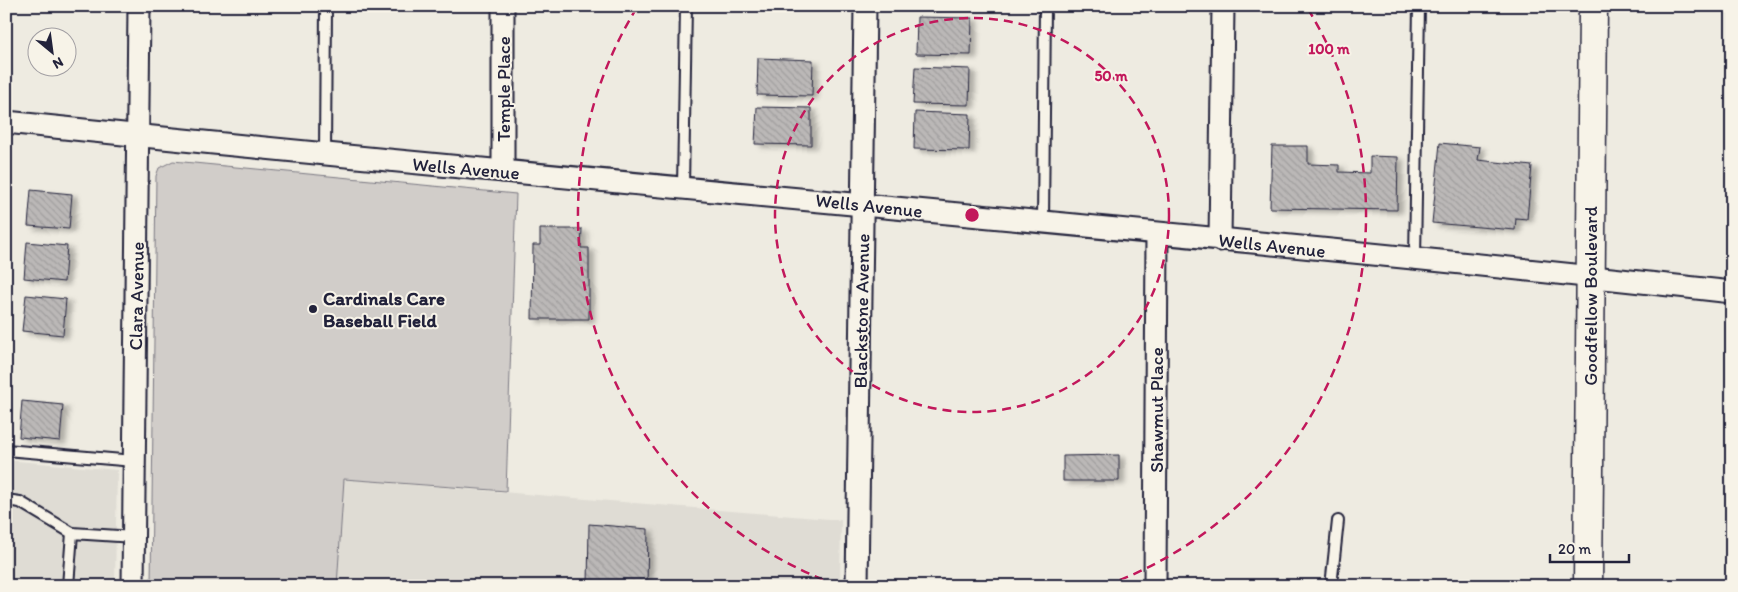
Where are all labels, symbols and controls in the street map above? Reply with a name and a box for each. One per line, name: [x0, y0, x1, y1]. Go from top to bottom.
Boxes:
north arrow: [28, 28, 78, 78]
street label: Temple Place: [492, 36, 515, 142]
text: 100 m: [1308, 40, 1350, 58]
text: N: [50, 53, 66, 73]
text: 50 m: [1094, 67, 1128, 85]
street label: Wells Avenue: [411, 152, 521, 185]
street label: Wells Avenue: [814, 188, 924, 223]
centre of rings: [963, 206, 981, 224]
street label: Goodfellow Boulevard: [1579, 206, 1602, 386]
street label: Wells Avenue: [1217, 228, 1327, 263]
street label: Blackstone Avenue: [849, 233, 874, 389]
street label: Clara Avenue: [124, 241, 149, 351]
place label: Cardinals Care Baseball Field: [323, 287, 445, 332]
marker: Cardinals Care Baseball Field: [307, 303, 319, 315]
street label: Shawmut Place: [1145, 347, 1168, 473]
scale bar: [1550, 532, 1629, 564]
text: 20 m: [1558, 540, 1592, 558]

